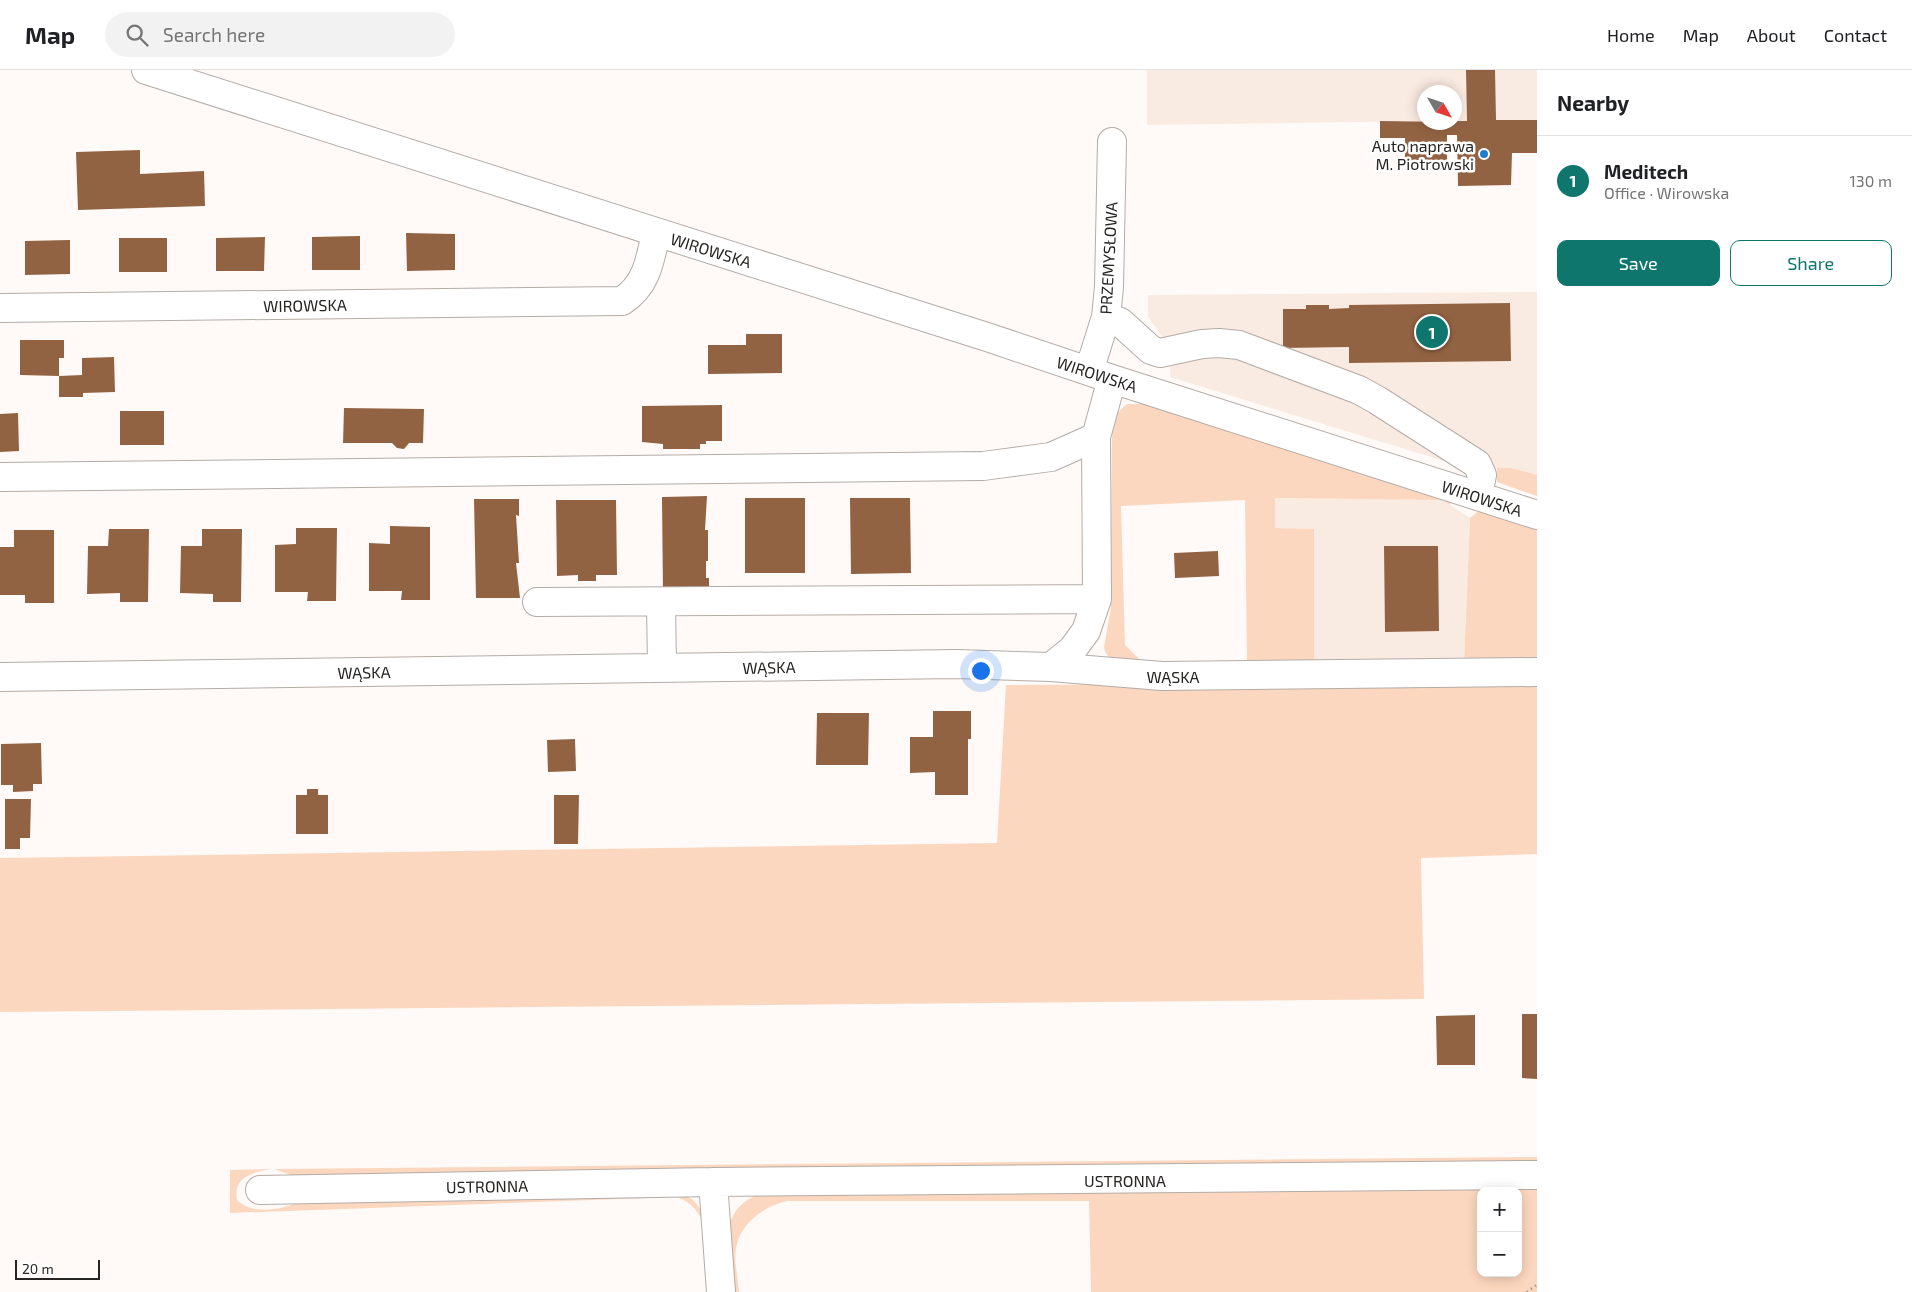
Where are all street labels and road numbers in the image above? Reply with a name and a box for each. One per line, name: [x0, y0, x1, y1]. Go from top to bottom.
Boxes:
street label: PRZEMYSŁOWA: [1096, 201, 1120, 315]
street label: WIROWSKA: [668, 229, 754, 271]
street label: WIROWSKA: [263, 295, 347, 315]
street label: WIROWSKA: [1054, 352, 1140, 396]
street label: WIROWSKA: [1439, 476, 1525, 520]
street label: WĄSKA: [742, 657, 796, 677]
street label: WĄSKA: [337, 662, 391, 682]
street label: WĄSKA: [1146, 667, 1200, 686]
street label: USTRONNA: [1084, 1171, 1166, 1190]
street label: USTRONNA: [446, 1176, 528, 1196]

